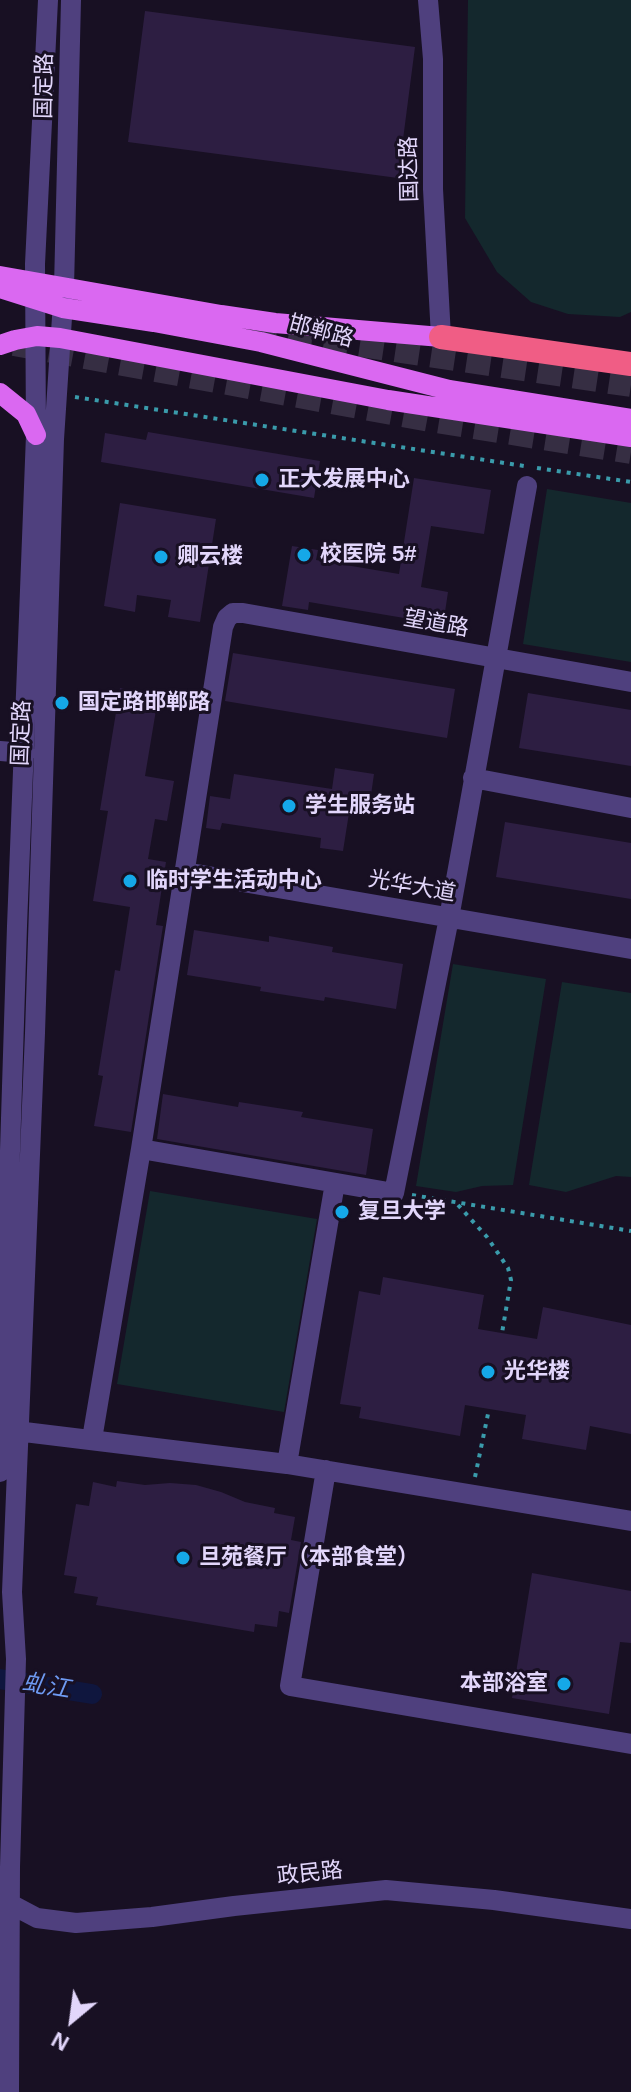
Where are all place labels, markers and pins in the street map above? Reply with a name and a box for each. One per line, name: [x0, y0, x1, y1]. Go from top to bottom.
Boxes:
place label: 正大发展中心: [278, 467, 410, 493]
marker: 正大发展中心: [253, 471, 271, 489]
place label: 校医院 5#: [320, 542, 417, 568]
place label: 卿云楼: [177, 544, 243, 570]
marker: 校医院 5#: [295, 546, 313, 564]
marker: 卿云楼: [152, 548, 170, 566]
place label: 国定路邯郸路: [78, 690, 210, 716]
marker: 国定路邯郸路: [53, 694, 71, 712]
place label: 学生服务站: [305, 793, 415, 819]
marker: 学生服务站: [280, 797, 298, 815]
place label: 临时学生活动中心: [146, 868, 322, 894]
marker: 临时学生活动中心: [121, 872, 139, 890]
place label: 复旦大学: [358, 1199, 446, 1225]
marker: 复旦大学: [333, 1203, 351, 1221]
place label: 光华楼: [504, 1359, 570, 1385]
marker: 光华楼: [479, 1363, 497, 1381]
place label: 旦苑餐厅（本部食堂）: [199, 1545, 419, 1571]
marker: 旦苑餐厅（本部食堂）: [174, 1549, 192, 1567]
place label: 本部浴室: [460, 1671, 548, 1697]
marker: 本部浴室: [555, 1675, 573, 1693]

